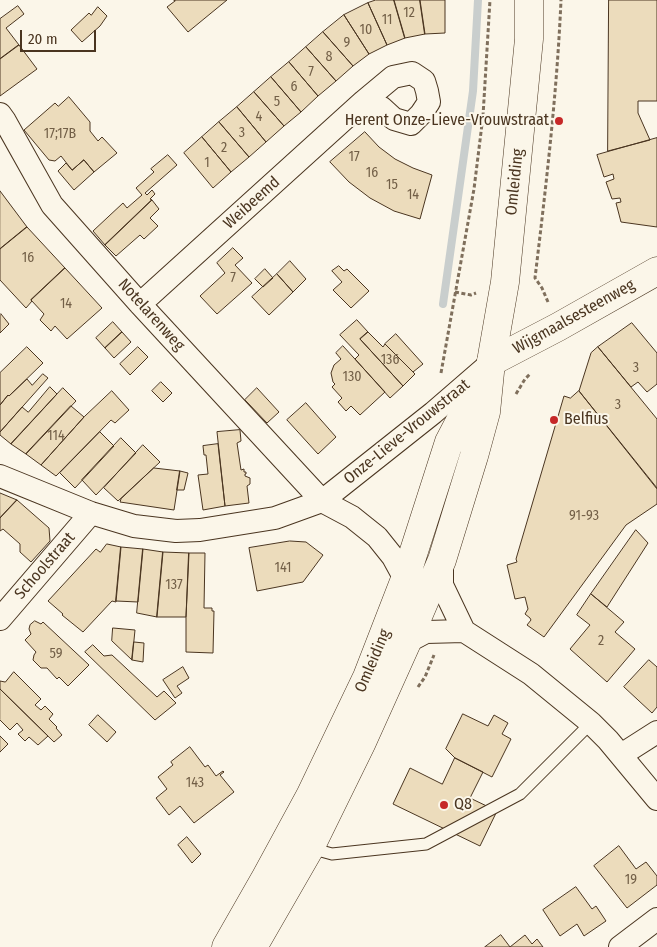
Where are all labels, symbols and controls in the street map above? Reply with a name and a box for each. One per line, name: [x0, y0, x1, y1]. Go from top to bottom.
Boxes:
house number: 12: [403, 5, 415, 21]
house number: 11: [382, 12, 392, 28]
scale bar: [22, 20, 99, 52]
house number: 10: [360, 22, 372, 38]
text: 20 m: [28, 30, 58, 48]
house number: 9: [344, 35, 350, 51]
house number: 8: [326, 49, 332, 65]
house number: 7: [308, 64, 314, 80]
house number: 6: [291, 79, 297, 95]
house number: 5: [274, 94, 280, 110]
house number: 4: [256, 109, 262, 125]
place label: Herent Onze-Lieve-Vrouwstraat: [345, 111, 549, 131]
marker: Herent Onze-Lieve-Vrouwstraat: [553, 115, 565, 127]
house number: 3: [239, 125, 245, 141]
house number: 17;17B: [44, 126, 76, 142]
house number: 2: [221, 140, 227, 156]
street label: Omleiding: [502, 148, 528, 216]
house number: 17: [348, 149, 360, 165]
house number: 1: [204, 155, 210, 171]
house number: 16: [366, 165, 378, 181]
street label: Weibeemd: [220, 173, 284, 233]
house number: 15: [386, 177, 398, 193]
house number: 14: [407, 187, 419, 203]
house number: 16: [22, 250, 34, 266]
house number: 7: [230, 270, 236, 286]
street label: Notelarenweg: [114, 275, 188, 355]
street label: Wijgmaalsesteenweg: [510, 276, 638, 358]
house number: 14: [60, 296, 72, 312]
house number: 136: [381, 352, 399, 368]
house number: 3: [633, 360, 639, 376]
house number: 130: [342, 369, 362, 385]
street label: Onze-Lieve-Vrouwstraat: [340, 375, 474, 489]
house number: 3: [615, 397, 621, 413]
place label: Belfius: [564, 410, 608, 430]
marker: Belfius: [548, 414, 560, 426]
house number: 114: [47, 428, 65, 444]
house number: 91-93: [569, 508, 599, 524]
street label: Schoolstraat: [11, 529, 79, 603]
house number: 141: [275, 560, 291, 576]
house number: 137: [165, 577, 183, 593]
street label: Omleiding: [351, 626, 395, 696]
house number: 2: [598, 633, 604, 649]
house number: 59: [49, 646, 63, 662]
house number: 143: [186, 775, 204, 791]
place label: Q8: [454, 795, 472, 815]
marker: Q8: [438, 799, 450, 811]
house number: 19: [625, 872, 637, 888]

